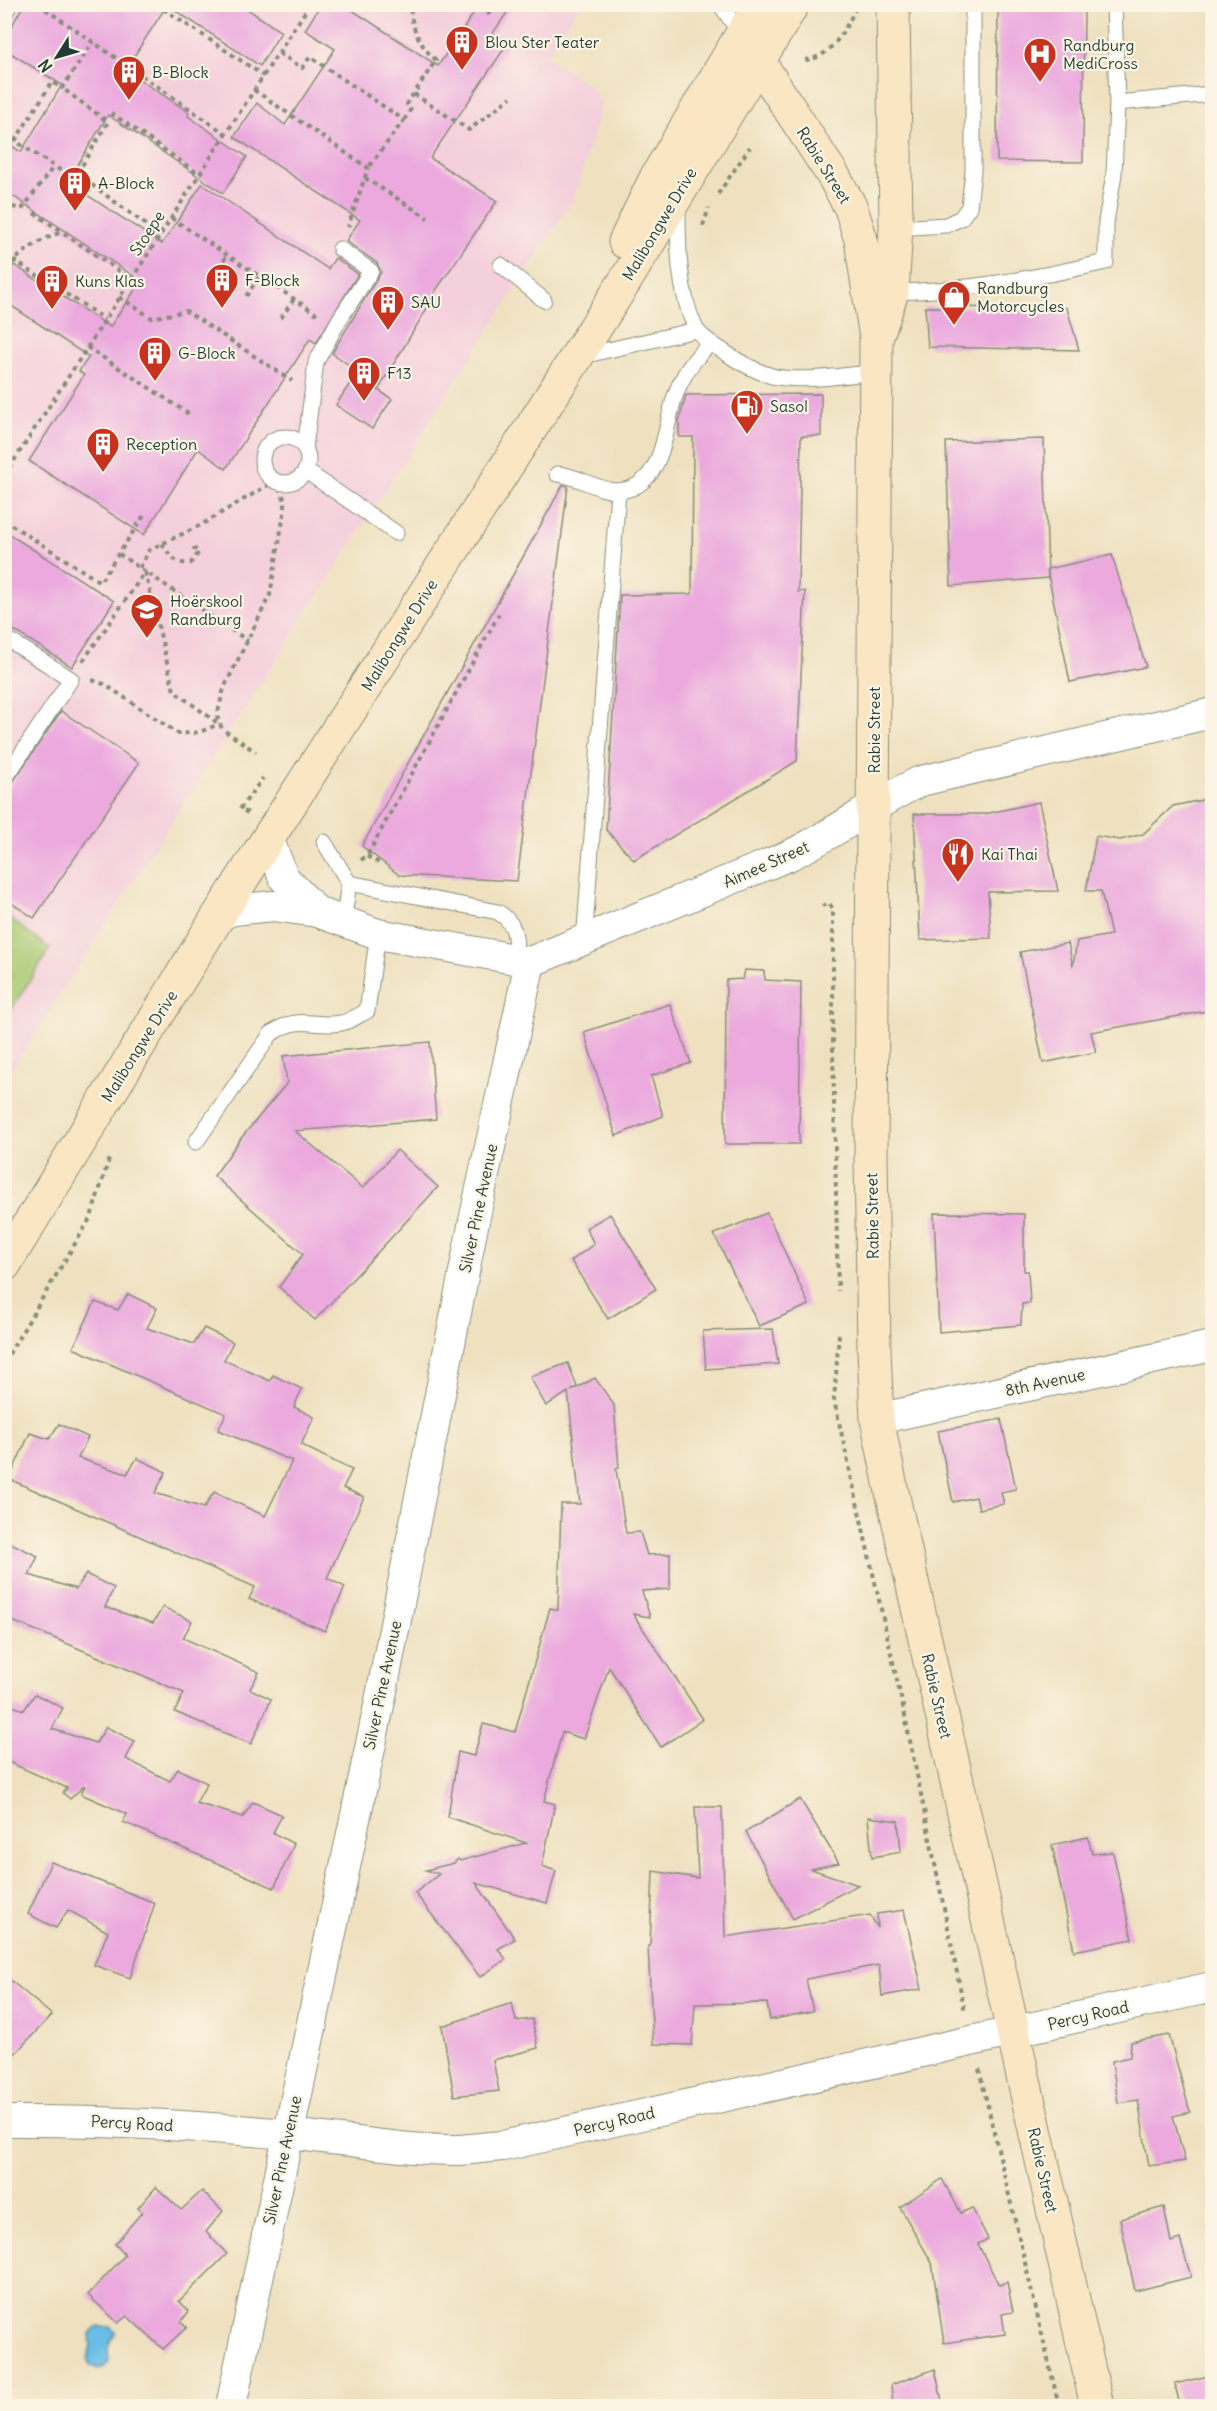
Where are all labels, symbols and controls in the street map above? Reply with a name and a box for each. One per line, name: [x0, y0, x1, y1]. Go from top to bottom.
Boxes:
building icon: Blou Ster Teater: [444, 24, 480, 71]
north arrow: [27, 27, 87, 87]
place label: Blou Ster Teater: [485, 32, 600, 52]
place label: Randburg MediCross: [1063, 35, 1138, 73]
hospital icon: Randburg MediCross: [1022, 36, 1058, 83]
building icon: B-Block: [111, 54, 147, 101]
text: N: [34, 56, 56, 76]
place label: B-Block: [152, 62, 209, 82]
street label: Rabie Street: [793, 123, 856, 208]
street label: Malibongwe Drive: [617, 164, 701, 284]
building icon: A-Block: [57, 165, 93, 212]
place label: A-Block: [98, 173, 154, 193]
street label: Stoepe: [125, 207, 169, 259]
building icon: F-Block: [204, 262, 240, 309]
building icon: Kuns Klas: [34, 263, 70, 310]
place label: F-Block: [245, 270, 300, 290]
place label: Kuns Klas: [75, 271, 144, 291]
place label: Randburg Motorcycles: [977, 278, 1064, 316]
shop icon: Randburg Motorcycles: [936, 279, 972, 326]
building icon: SAU: [370, 284, 406, 331]
place label: SAU: [411, 292, 441, 312]
building icon: G-Block: [137, 335, 173, 382]
place label: G-Block: [178, 343, 236, 363]
building icon: F13: [346, 355, 382, 402]
place label: F13: [387, 363, 412, 383]
fuel station icon: Sasol: [729, 388, 765, 435]
place label: Sasol: [770, 396, 808, 416]
building icon: Reception: [85, 426, 121, 473]
place label: Reception: [126, 434, 197, 454]
street label: Malibongwe Drive: [357, 575, 441, 695]
place label: Hoërskool Randburg: [170, 591, 243, 629]
school or university icon: Hoërskool Randburg: [129, 592, 165, 639]
street label: Rabie Street: [864, 686, 884, 773]
street label: Aimee Street: [720, 836, 812, 892]
restaurant icon: Kai Thai: [940, 836, 976, 883]
place label: Kai Thai: [981, 844, 1038, 864]
street label: Malibongwe Drive: [97, 986, 181, 1106]
street label: Silver Pine Avenue: [455, 1142, 501, 1274]
street label: Rabie Street: [861, 1172, 883, 1260]
street label: 8th Avenue: [1003, 1364, 1087, 1400]
street label: Silver Pine Avenue: [359, 1619, 405, 1751]
street label: Rabie Street: [917, 1651, 957, 1741]
street label: Percy Road: [1046, 1996, 1130, 2034]
street label: Silver Pine Avenue: [259, 2094, 305, 2226]
street label: Percy Road: [572, 2102, 656, 2140]
street label: Percy Road: [90, 2111, 174, 2135]
street label: Rabie Street: [1023, 2125, 1063, 2215]

